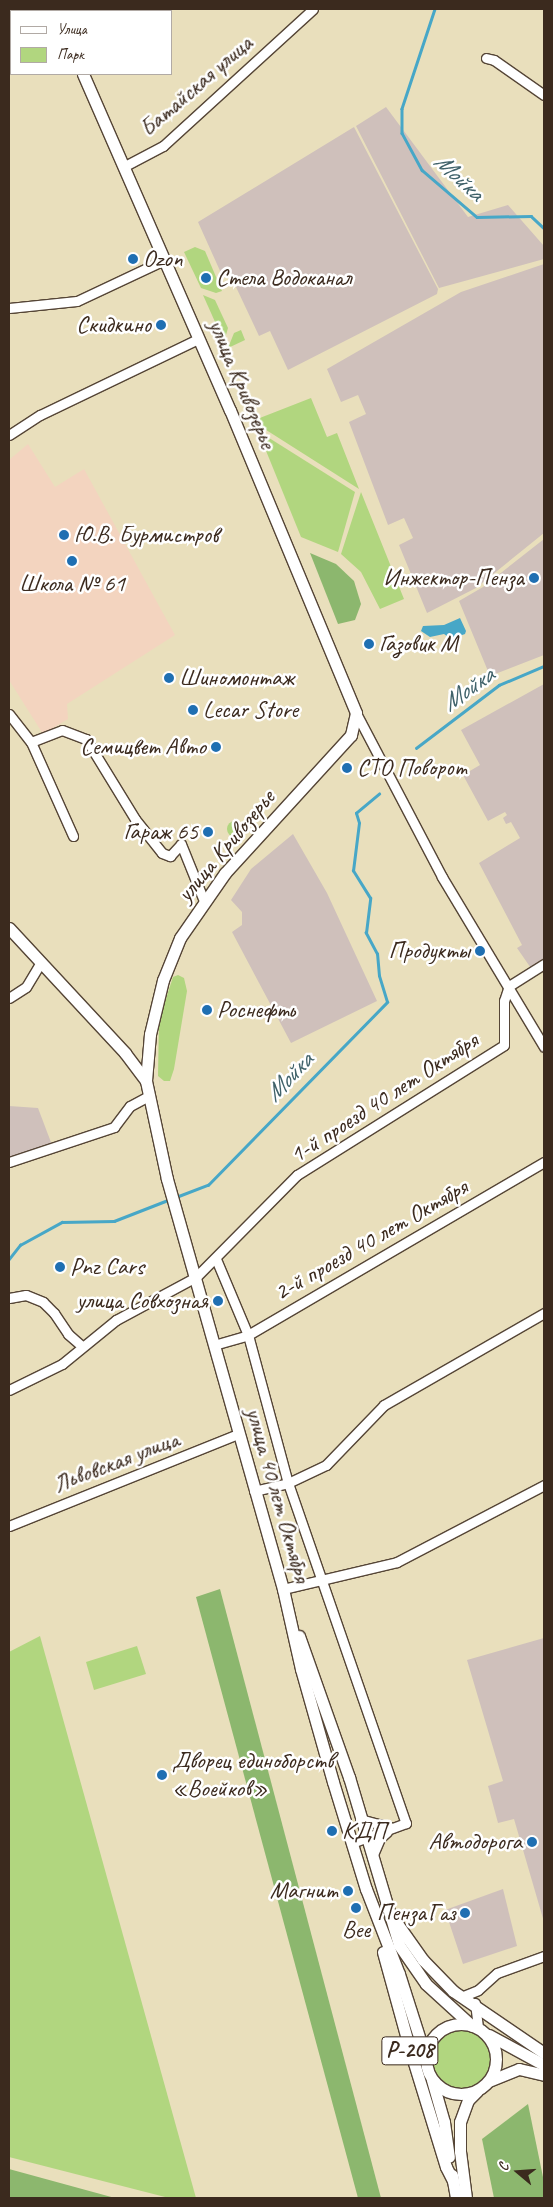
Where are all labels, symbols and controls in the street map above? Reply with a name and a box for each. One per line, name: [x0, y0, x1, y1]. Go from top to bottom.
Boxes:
legend: [10, 10, 172, 75]
text: Улица: [57, 20, 87, 39]
street label: Батайская улица: [133, 29, 259, 143]
text: Парк: [57, 45, 84, 64]
water label: Мойка: [428, 147, 490, 207]
place label: Ozon: [143, 245, 182, 273]
marker: Ozon: [127, 253, 139, 265]
place label: Стела Водоканал: [216, 264, 356, 292]
marker: Стела Водоканал: [200, 272, 212, 284]
place label: Скидкино: [76, 311, 151, 339]
street label: улица Кривозерье: [202, 316, 282, 452]
marker: Скидкино: [155, 319, 167, 331]
place label: Ю.В. Бурмистров: [74, 521, 218, 549]
marker: Ю.В. Бурмистров: [58, 529, 70, 541]
marker: Школа № 61: [66, 555, 78, 567]
place label: Инжектор-Пенза: [383, 564, 524, 592]
place label: Школа № 61: [19, 570, 125, 598]
marker: Инжектор-Пенза: [528, 572, 540, 584]
place label: Газовик М: [379, 630, 458, 658]
marker: Газовик М: [363, 638, 375, 650]
water label: Мойка: [436, 660, 500, 718]
place label: Шиномонтаж: [179, 664, 294, 692]
marker: Шиномонтаж: [163, 672, 175, 684]
place label: Lecar Store: [203, 696, 299, 724]
marker: Lecar Store: [187, 704, 199, 716]
place label: Семицвет Авто: [79, 733, 206, 761]
marker: Семицвет Авто: [210, 741, 222, 753]
place label: СТО Поворот: [357, 754, 467, 782]
marker: СТО Поворот: [341, 762, 353, 774]
street label: улица Кривозерье: [172, 785, 280, 907]
place label: Гараж 65: [123, 818, 198, 846]
marker: Гараж 65: [202, 826, 214, 838]
place label: Продукты: [388, 937, 470, 965]
marker: Продукты: [474, 945, 486, 957]
place label: Роснефть: [217, 996, 295, 1024]
marker: Роснефть: [201, 1004, 213, 1016]
street label: 1-й проезд 40 лет Октября: [283, 1025, 485, 1171]
water label: Мойка: [258, 1046, 320, 1108]
street label: 2-й проезд 40 лет Октября: [268, 1172, 474, 1308]
place label: Pnz Cars: [70, 1253, 144, 1281]
marker: Pnz Cars: [54, 1261, 66, 1273]
place label: улица Совхозная: [77, 1287, 208, 1315]
marker: улица Совхозная: [212, 1295, 224, 1307]
street label: улица 40 лет Октября: [239, 1403, 317, 1587]
street label: Львовская улица: [49, 1425, 183, 1499]
place label: Дворец единоборств «Воейков»: [172, 1747, 335, 1803]
marker: Дворец единоборств «Воейков»: [156, 1769, 168, 1781]
place label: КДП: [342, 1817, 386, 1845]
marker: КДП: [326, 1825, 338, 1837]
place label: Автодорога: [428, 1828, 522, 1856]
marker: Автодорога: [526, 1836, 538, 1848]
place label: Магнит: [270, 1877, 338, 1905]
marker: Магнит: [342, 1885, 354, 1897]
place label: ПензаГаз: [377, 1899, 455, 1927]
marker: Bee: [350, 1902, 362, 1914]
marker: ПензаГаз: [459, 1907, 471, 1919]
place label: Bee: [342, 1916, 370, 1944]
road number: Р-208: [381, 2032, 439, 2070]
north arrow: [493, 2147, 543, 2197]
text: С: [494, 2161, 512, 2173]

